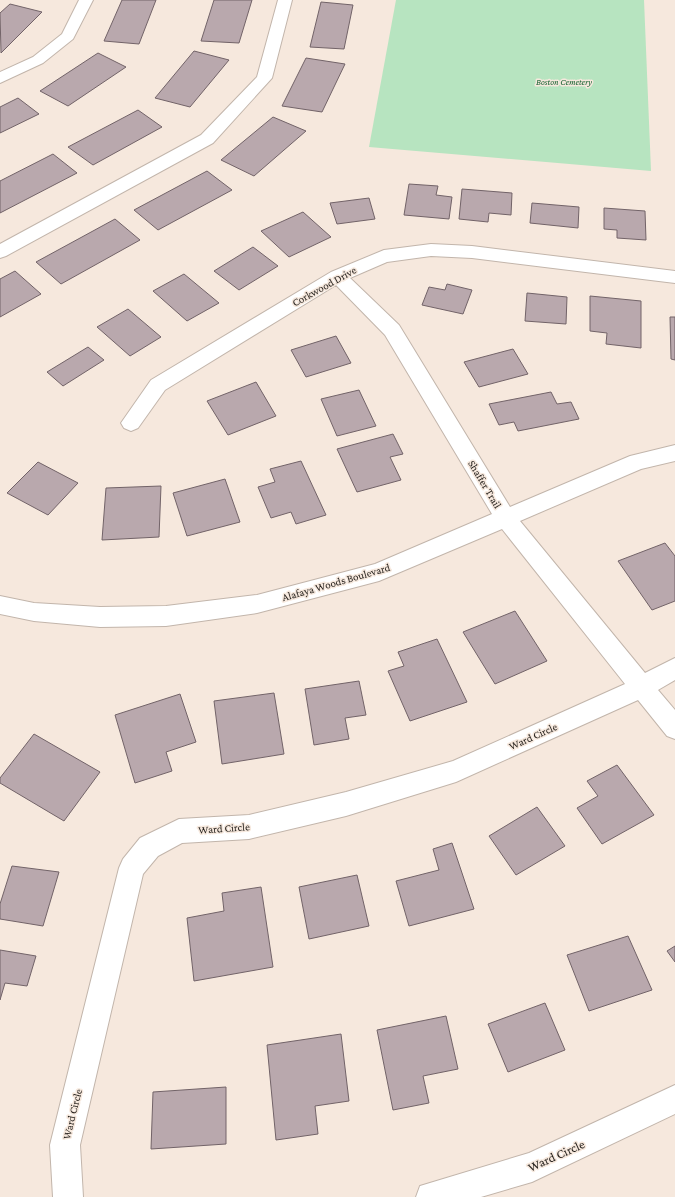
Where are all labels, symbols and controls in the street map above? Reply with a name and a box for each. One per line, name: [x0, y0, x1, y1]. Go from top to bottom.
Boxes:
park label: Boston Cemetery: [536, 77, 592, 87]
street label: Corkwood Drive: [290, 263, 358, 309]
street label: Shaffer Trail: [466, 458, 504, 510]
street label: Alafaya Woods Boulevard: [281, 561, 392, 604]
street label: Ward Circle: [507, 720, 559, 752]
street label: Ward Circle: [198, 820, 250, 836]
street label: Ward Circle: [60, 1087, 84, 1140]
street label: Ward Circle: [525, 1136, 587, 1175]

